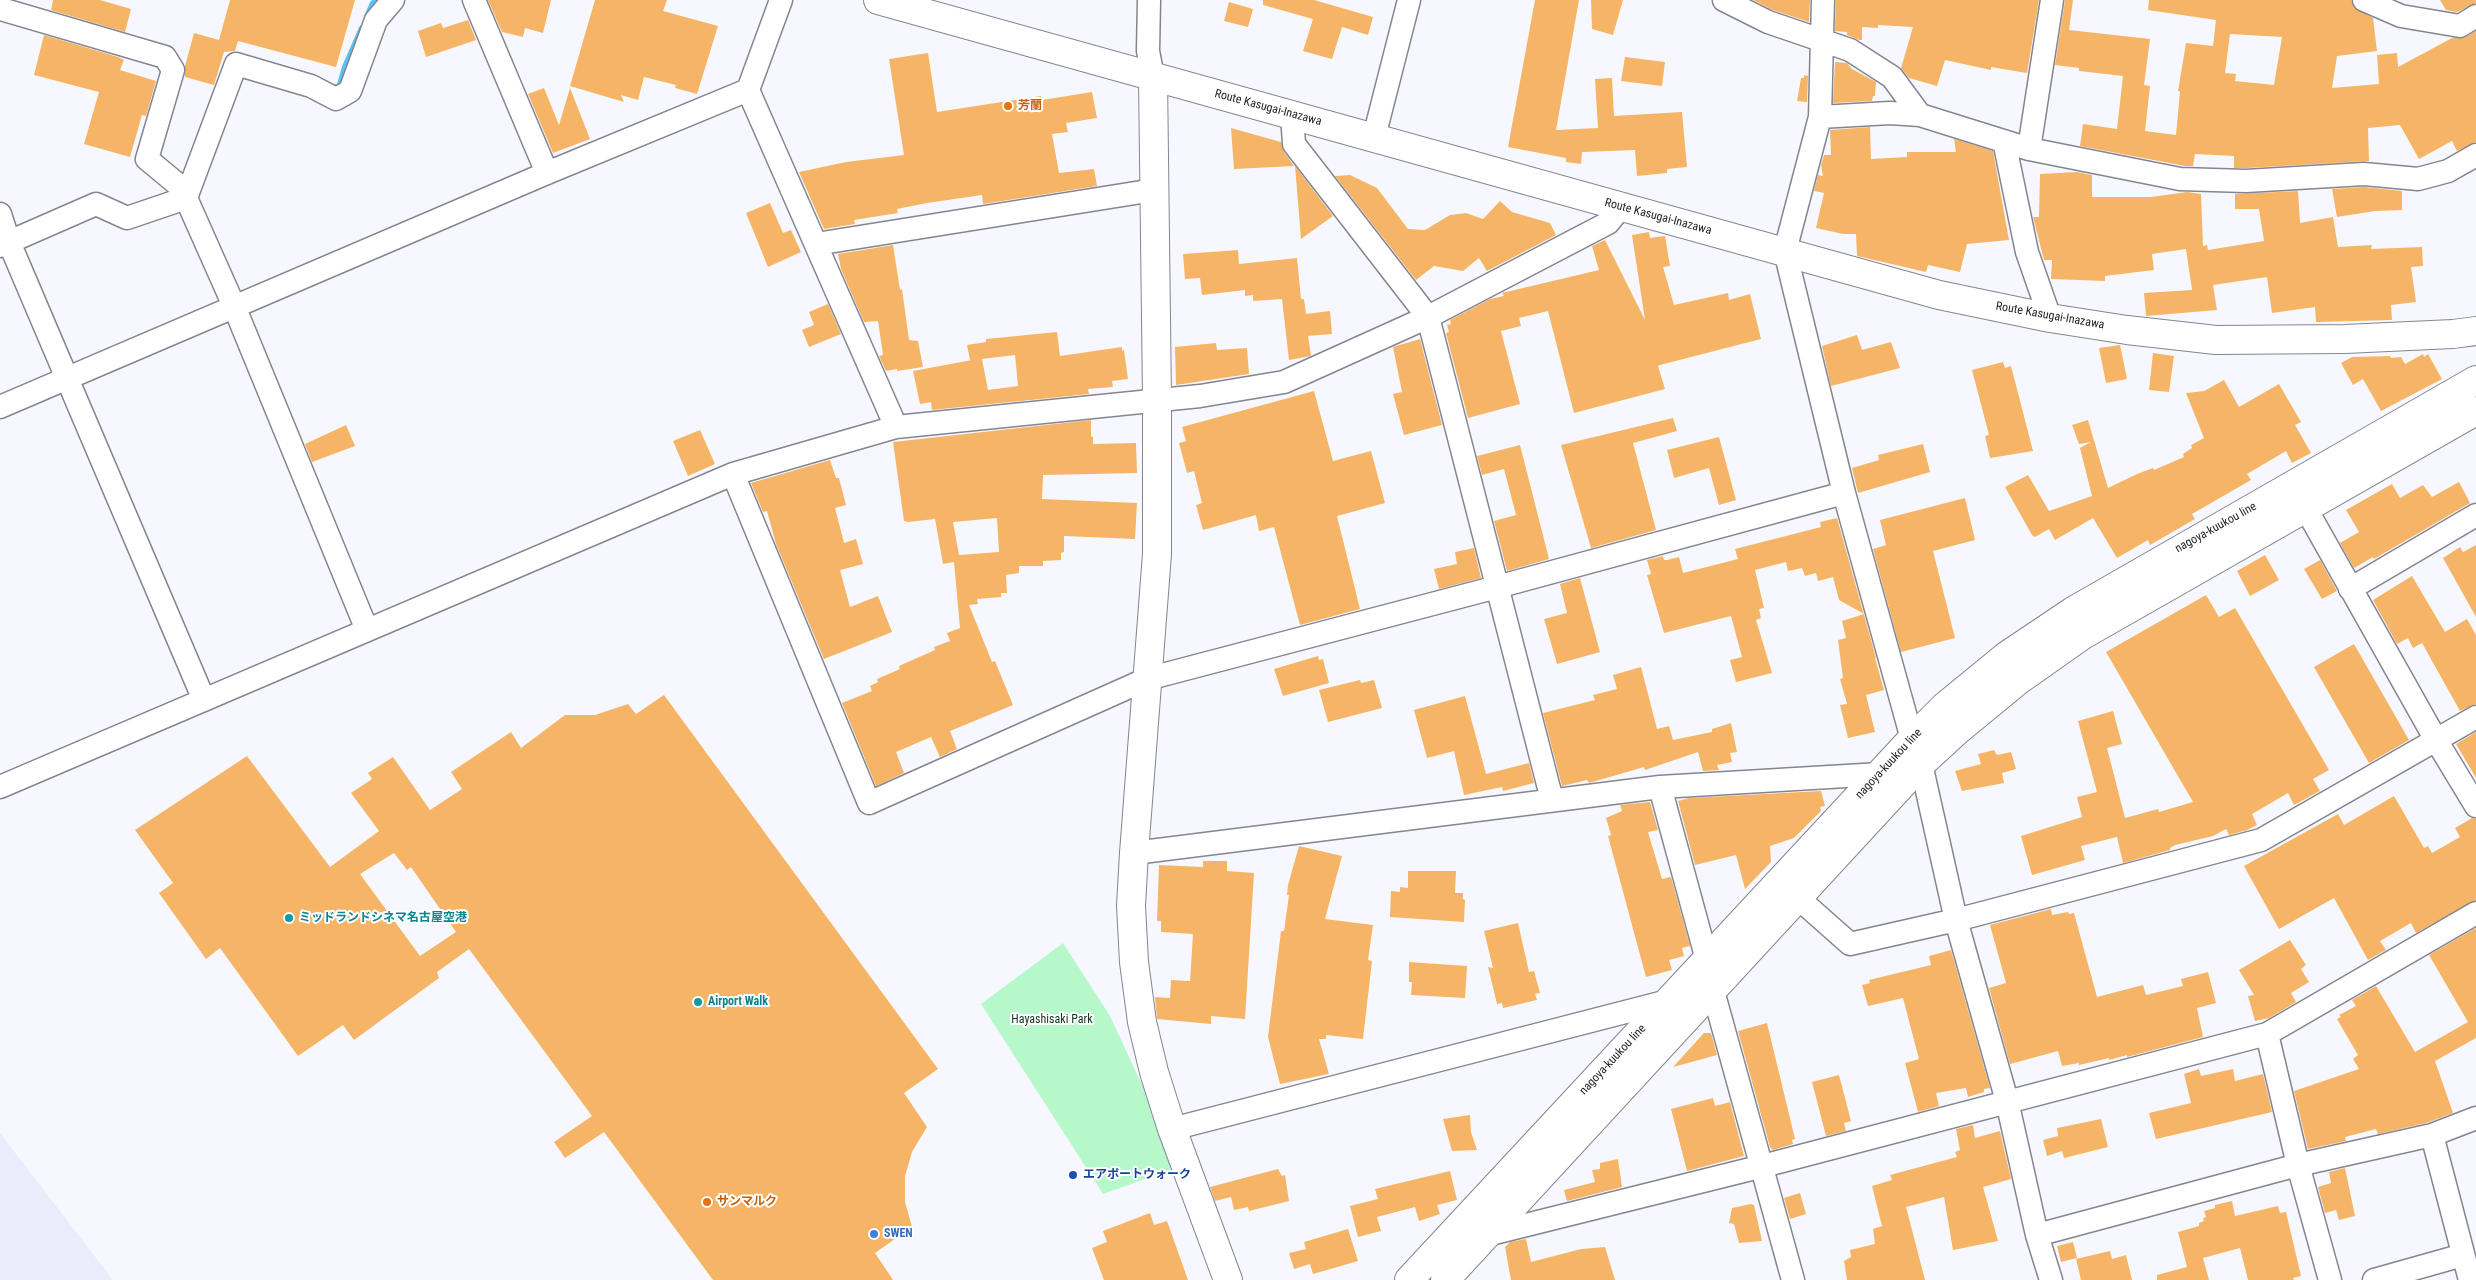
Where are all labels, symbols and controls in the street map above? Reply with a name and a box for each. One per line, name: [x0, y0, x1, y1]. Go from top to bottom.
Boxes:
street label: Route Kasugai-Inazawa: [1213, 87, 1323, 129]
place label: 芳蘭: [1018, 99, 1042, 113]
marker: 芳蘭: [1002, 100, 1014, 112]
street label: Route Kasugai-Inazawa: [1603, 196, 1713, 238]
street label: Route Kasugai-Inazawa: [1994, 299, 2106, 333]
street label: nagoya-kuukou line: [2173, 500, 2259, 556]
street label: nagoya-kuukou line: [1853, 726, 1925, 802]
place label: ミッドランドシネマ名古屋空港: [299, 911, 467, 925]
marker: ミッドランドシネマ名古屋空港: [283, 912, 295, 924]
place label: Airport Walk: [708, 995, 768, 1009]
marker: Airport Walk: [692, 996, 704, 1008]
park label: Hayashisaki Park: [1011, 1013, 1093, 1027]
street label: nagoya-kuukou line: [1577, 1022, 1649, 1098]
place label: エアポートウォーク: [1083, 1168, 1191, 1182]
marker: エアポートウォーク: [1067, 1169, 1079, 1181]
place label: サンマルク: [717, 1195, 777, 1209]
marker: サンマルク: [701, 1196, 713, 1208]
place label: SWEN: [884, 1227, 913, 1241]
marker: SWEN: [868, 1228, 880, 1240]

